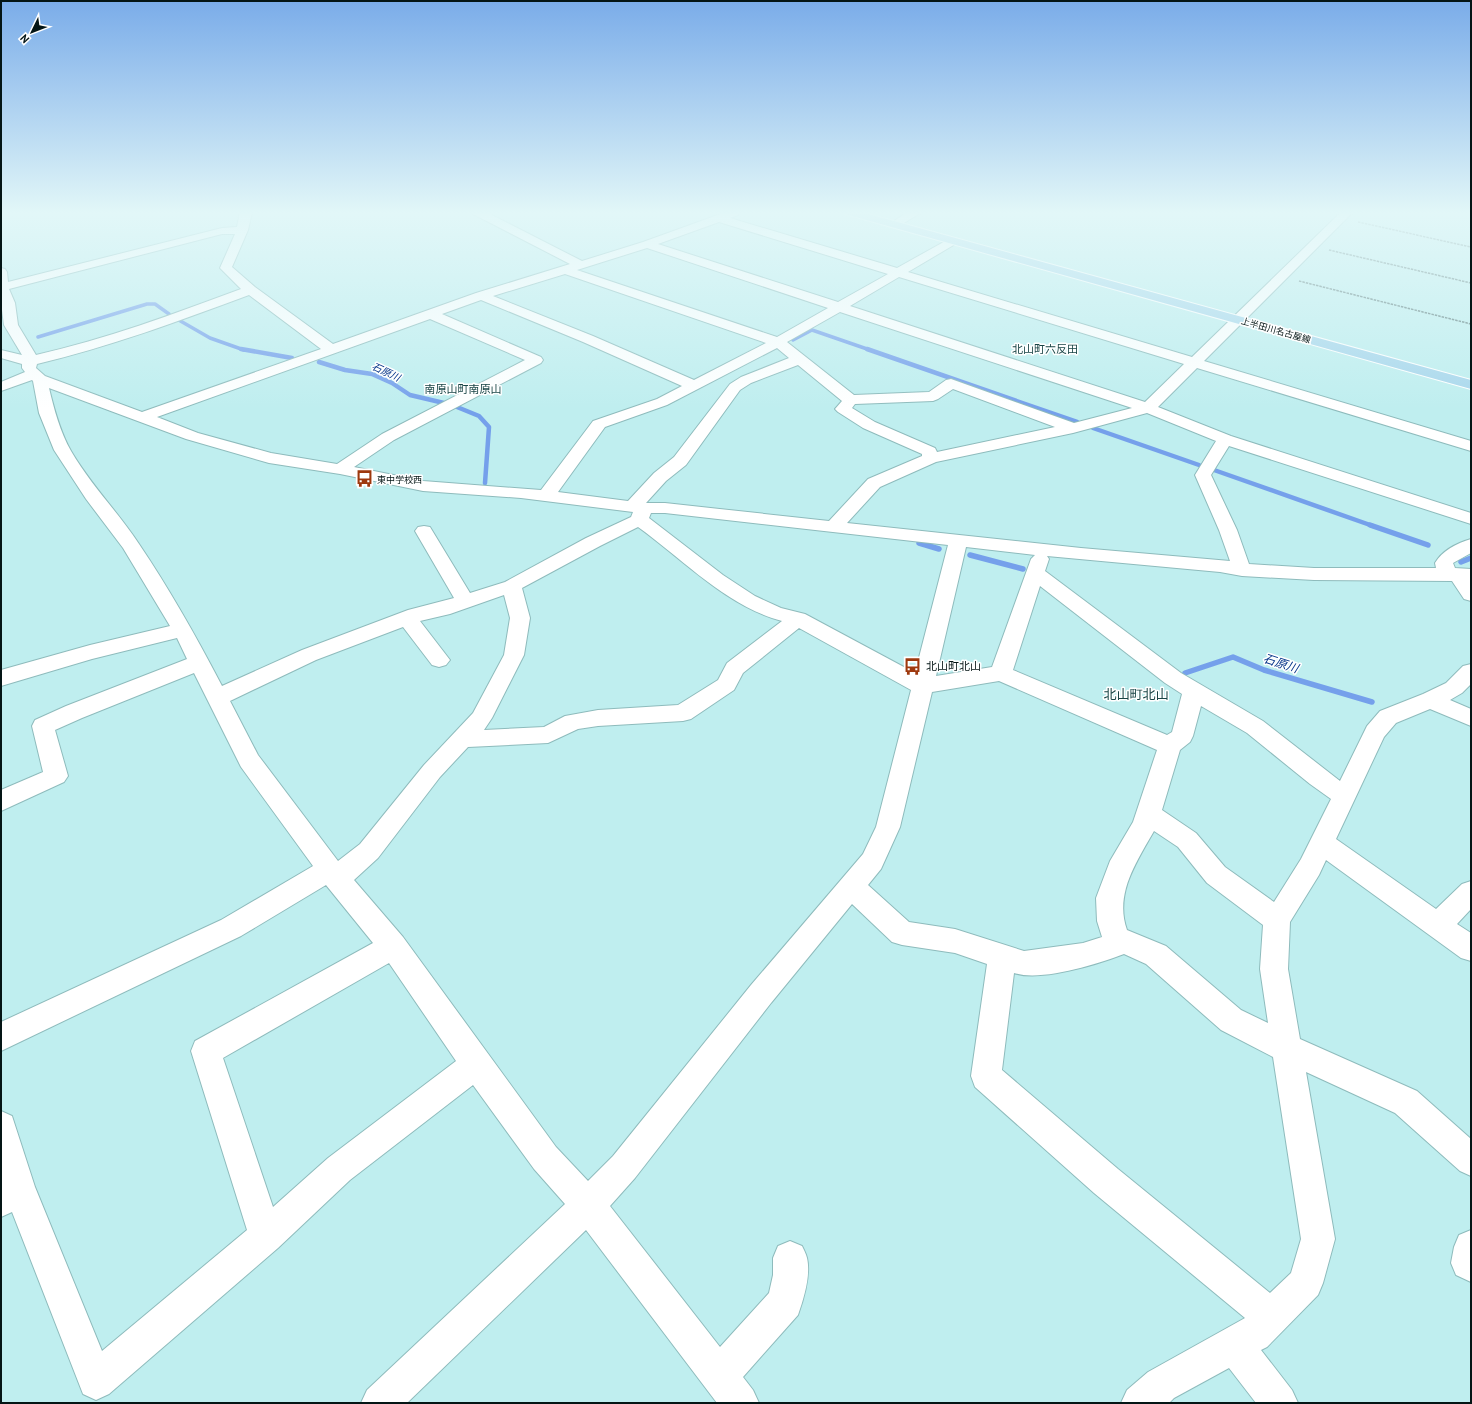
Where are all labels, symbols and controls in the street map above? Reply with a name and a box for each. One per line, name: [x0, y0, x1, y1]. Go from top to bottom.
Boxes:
north arrow: [12, 12, 52, 52]
text: N: [17, 31, 32, 46]
street label: 上半田川名古屋線: [1240, 315, 1313, 345]
district label: 北山町六反田: [1012, 342, 1078, 356]
water label: 石原川: [370, 360, 403, 385]
district label: 南原山町南原山: [425, 382, 502, 396]
bus stop icon: 東中学校西: [354, 469, 374, 489]
place label: 東中学校西: [377, 474, 422, 485]
water label: 石原川: [1262, 650, 1302, 676]
bus stop icon: 北山町北山: [903, 656, 923, 676]
place label: 北山町北山: [926, 659, 981, 673]
district label: 北山町北山: [1103, 686, 1169, 703]

